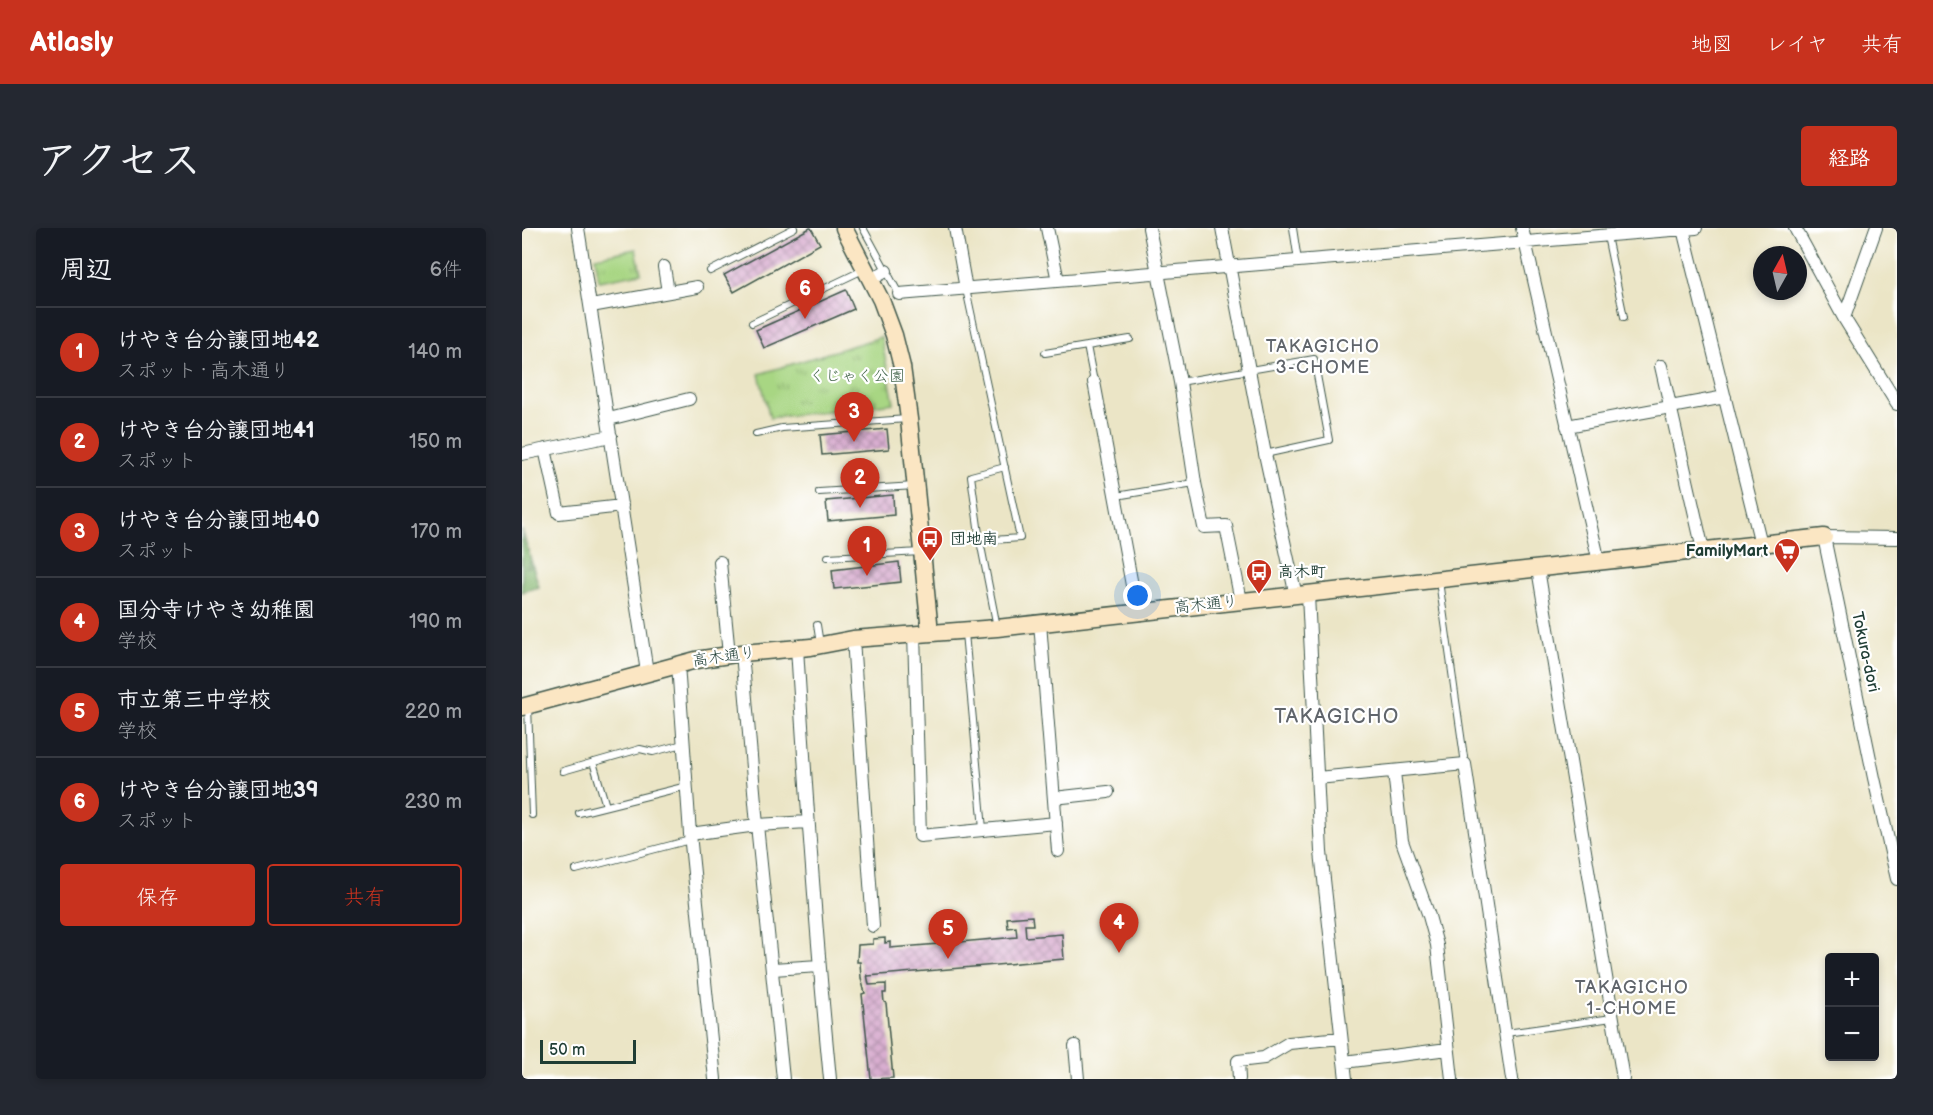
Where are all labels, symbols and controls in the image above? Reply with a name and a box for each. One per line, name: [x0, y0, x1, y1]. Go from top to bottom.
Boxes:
text: Atlasly: [30, 26, 113, 59]
text: 地図: [1691, 32, 1733, 57]
text: レイヤ: [1766, 32, 1828, 57]
text: 共有: [1861, 32, 1903, 57]
button: 経路: [1801, 126, 1897, 186]
text: アクセス: [36, 136, 201, 187]
north arrow: [1753, 246, 1807, 300]
text: 周辺: [60, 255, 112, 286]
text: 6件: [430, 258, 462, 282]
pin: 6: [786, 270, 824, 319]
text: けやき台分譲団地42: [117, 327, 319, 354]
district label: TAKAGICHO 3-CHOME: [1266, 336, 1380, 378]
text: 1: [75, 340, 84, 364]
text: 140 m: [408, 340, 462, 364]
text: スポット · 高木通り: [117, 359, 290, 383]
park label: くじゃく公園: [809, 367, 905, 386]
pin: 3: [834, 392, 874, 442]
text: けやき台分譲団地41: [117, 417, 315, 444]
text: 2: [74, 430, 85, 454]
text: 150 m: [409, 430, 462, 454]
text: スポット: [117, 449, 197, 473]
pin: 2: [840, 458, 880, 508]
text: けやき台分譲団地40: [117, 507, 320, 534]
text: 3: [74, 520, 85, 544]
text: 170 m: [411, 520, 462, 544]
bus stop icon: 団地南: [915, 524, 945, 562]
pin: 1: [848, 526, 886, 576]
place label: 団地南: [950, 530, 998, 549]
supermarket icon: FamilyMart: [1772, 536, 1802, 574]
text: スポット: [117, 539, 197, 563]
place label: FamilyMart: [1686, 542, 1769, 561]
bus stop icon: 高木町: [1244, 557, 1274, 595]
place label: 高木町: [1278, 563, 1326, 582]
your location: [1123, 581, 1152, 610]
street label: 高木通り: [1173, 592, 1239, 618]
text: 国分寺けやき幼稚園: [117, 597, 315, 624]
text: 4: [74, 610, 85, 634]
text: 190 m: [409, 610, 462, 634]
street label: Tokura-dori: [1847, 610, 1883, 694]
text: 学校: [117, 629, 157, 653]
street label: 高木通り: [691, 643, 757, 671]
text: 市立第三中学校: [117, 687, 271, 714]
text: 5: [74, 700, 85, 724]
text: 220 m: [405, 700, 462, 724]
district label: TAKAGICHO: [1274, 705, 1400, 729]
text: 学校: [117, 719, 157, 743]
text: けやき台分譲団地39: [117, 777, 319, 804]
text: 6: [73, 790, 86, 814]
text: 230 m: [405, 790, 462, 814]
text: スポット: [117, 809, 197, 833]
button: 保存: [60, 864, 255, 926]
button: 共有: [267, 864, 462, 926]
pin: 4: [1100, 904, 1138, 953]
pin: 5: [928, 910, 968, 959]
map controls: [1825, 953, 1879, 1061]
button: +: [1825, 953, 1879, 1007]
district label: TAKAGICHO 1-CHOME: [1575, 977, 1689, 1019]
button: −: [1825, 1007, 1879, 1061]
scale bar: [540, 1037, 636, 1064]
text: 50 m: [549, 1041, 585, 1060]

